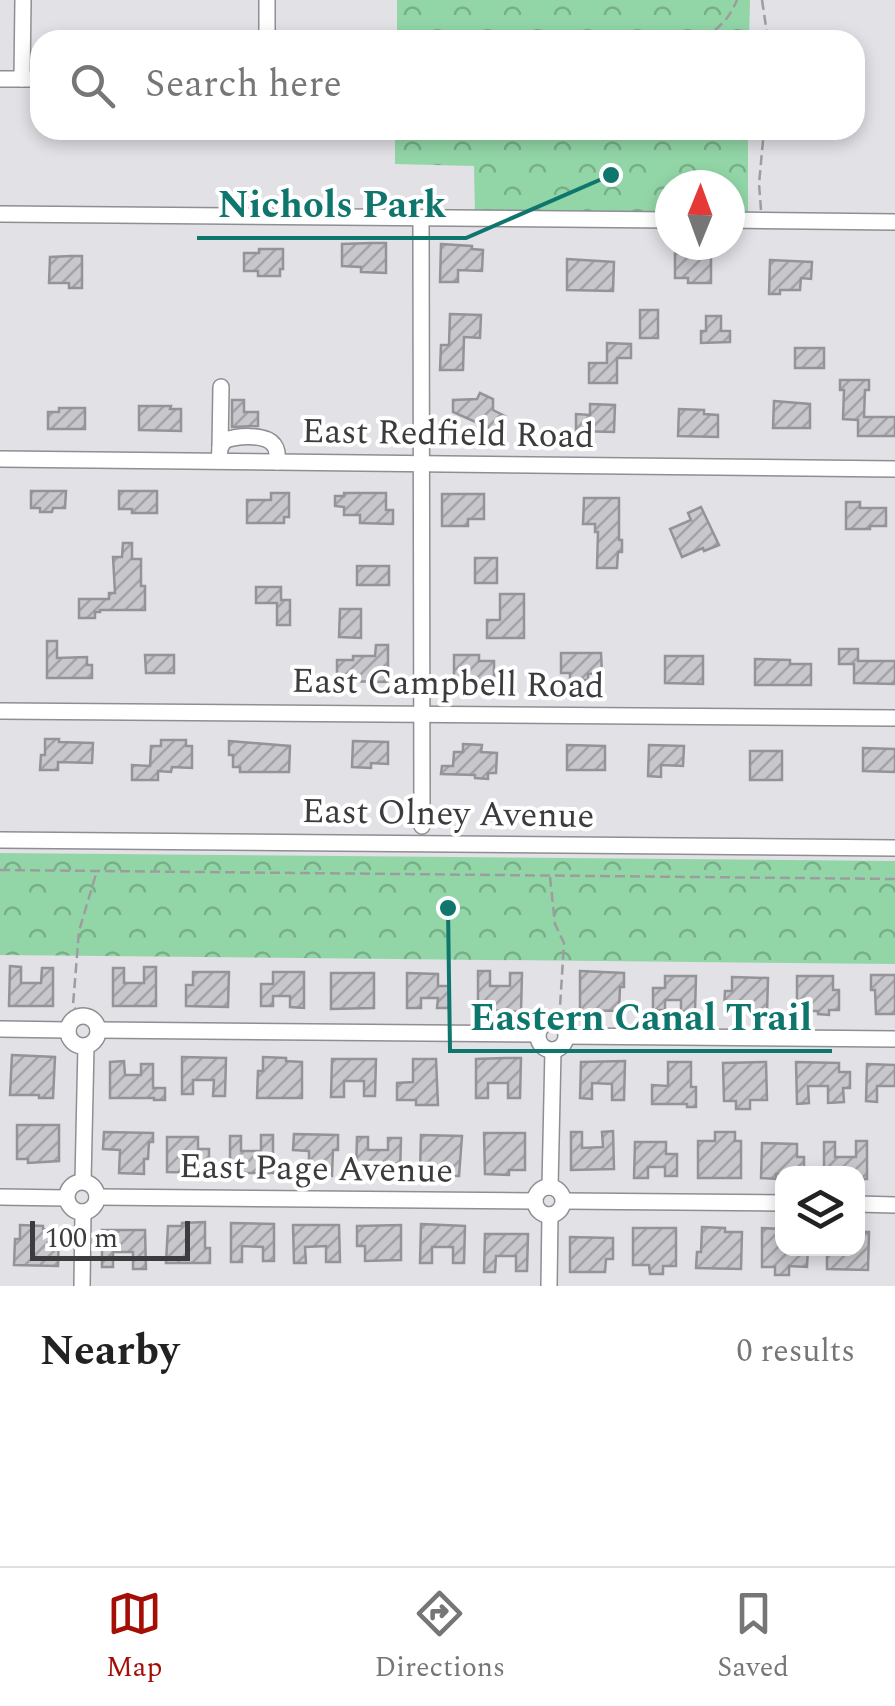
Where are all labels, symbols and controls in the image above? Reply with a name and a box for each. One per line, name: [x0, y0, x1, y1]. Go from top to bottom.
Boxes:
search box: [30, 30, 865, 140]
text: Search here: [145, 56, 342, 114]
icon: search: [65, 58, 120, 113]
callout: Nichols Park: [197, 170, 466, 238]
north arrow: [655, 170, 745, 260]
text: Nichols Park: [218, 177, 446, 235]
street label: East Redfield Road: [301, 405, 595, 463]
street label: East Campbell Road: [291, 655, 605, 713]
street label: East Olney Avenue: [301, 785, 595, 843]
callout: Eastern Canal Trail: [450, 983, 832, 1051]
text: Eastern Canal Trail: [470, 990, 812, 1048]
street label: East Page Avenue: [178, 1140, 454, 1198]
map controls: [775, 1166, 865, 1256]
button: layers: [775, 1166, 865, 1256]
scale bar: [30, 1216, 190, 1260]
text: 100 m: [45, 1217, 118, 1260]
text: Nearby: [40, 1320, 179, 1383]
text: 0 results: [736, 1327, 855, 1376]
tab: Map: [106, 1586, 162, 1689]
tab: Directions: [374, 1586, 505, 1689]
tab: Saved: [717, 1586, 789, 1689]

